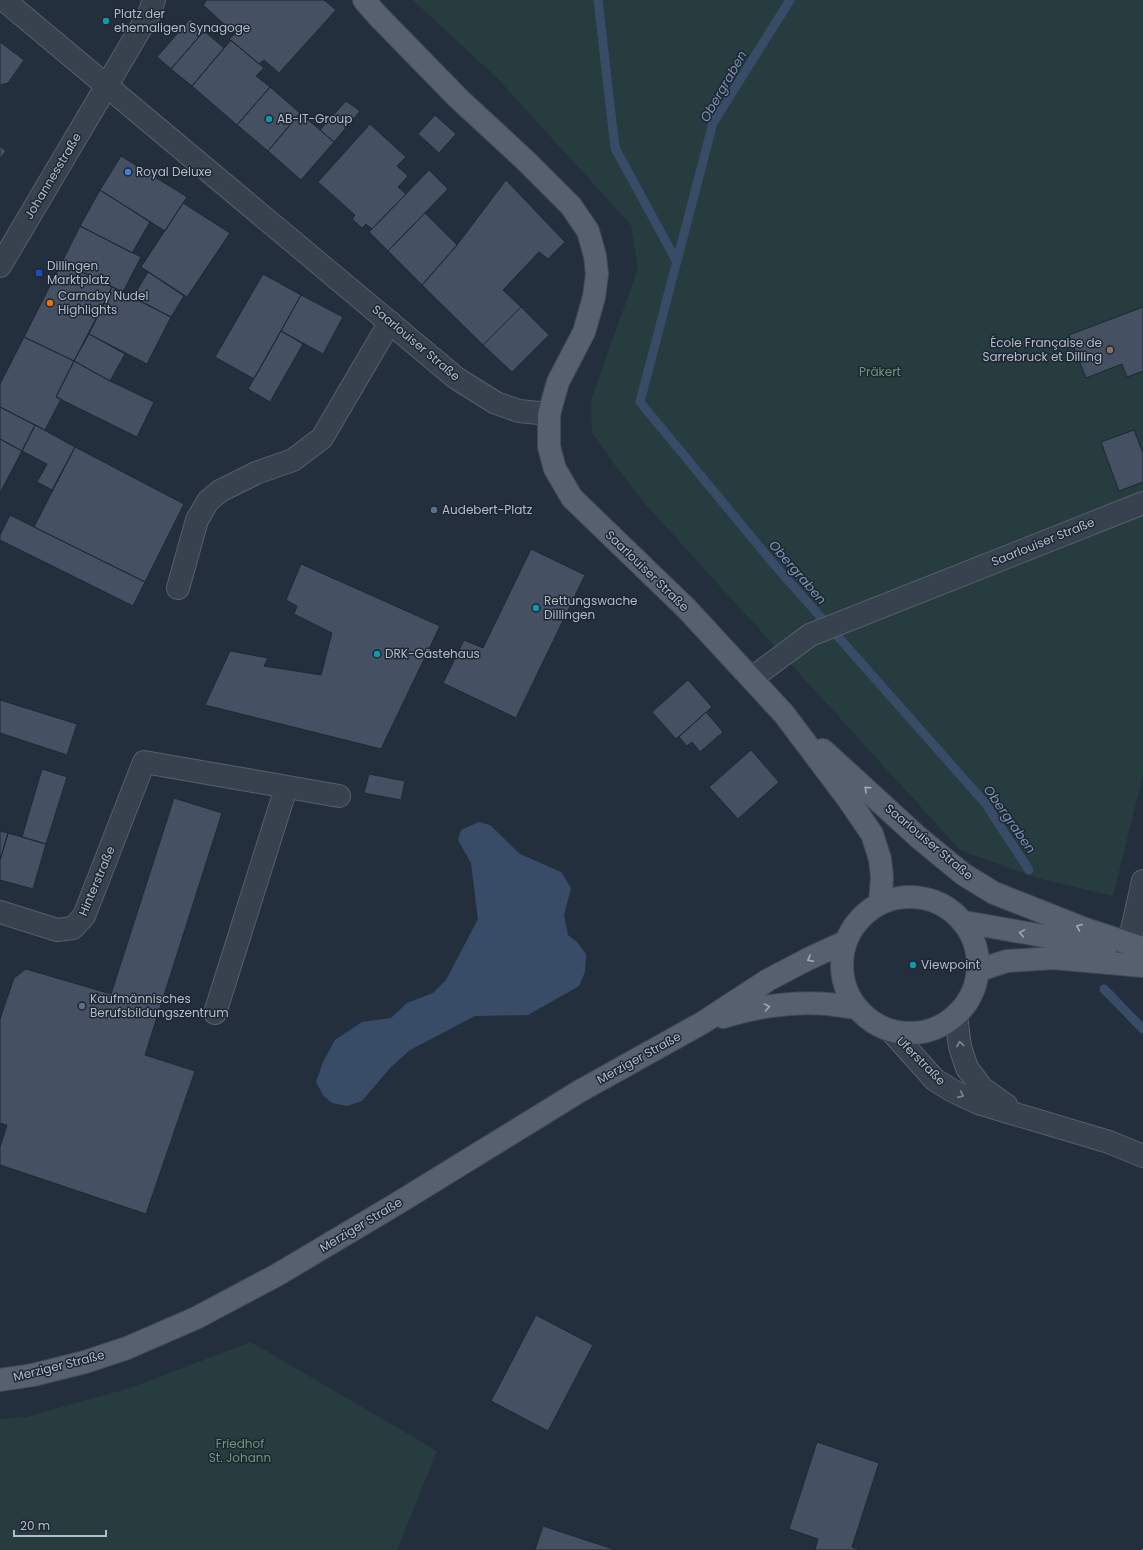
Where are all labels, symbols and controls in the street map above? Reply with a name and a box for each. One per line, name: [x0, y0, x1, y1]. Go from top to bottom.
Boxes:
place label: Platz der ehemaligen Synagoge: [114, 5, 250, 36]
marker: Platz der ehemaligen Synagoge: [101, 16, 111, 26]
water label: Obergraben: [695, 47, 752, 125]
place label: AB-IT-Group: [277, 110, 352, 127]
marker: AB-IT-Group: [264, 114, 274, 124]
street label: Johannesstraße: [20, 129, 85, 222]
place label: Royal Deluxe: [136, 163, 212, 180]
marker: Royal Deluxe: [123, 167, 133, 177]
place label: Dillingen Marktplatz: [47, 257, 109, 288]
marker: Dillingen Marktplatz: [34, 268, 44, 278]
place label: Carnaby Nudel Highlights: [58, 287, 148, 318]
marker: Carnaby Nudel Highlights: [45, 298, 55, 308]
street label: Saarlouiser Straße: [369, 301, 464, 384]
place label: École Française de Sarrebruck et Dilling: [982, 334, 1102, 365]
marker: École Française de Sarrebruck et Dilling: [1105, 345, 1115, 355]
park label: Präkert: [859, 363, 901, 380]
place label: Audebert-Platz: [442, 501, 532, 518]
marker: Audebert-Platz: [429, 505, 439, 515]
street label: Saarlouiser Straße: [989, 513, 1097, 570]
street label: Saarlouiser Straße: [602, 526, 693, 615]
water label: Obergraben: [764, 536, 831, 609]
place label: Rettungswache Dillingen: [544, 592, 638, 623]
marker: Rettungswache Dillingen: [531, 603, 541, 613]
place label: DRK-Gästehaus: [385, 645, 480, 662]
marker: DRK-Gästehaus: [372, 649, 382, 659]
water label: Obergraben: [979, 781, 1040, 857]
one-way arrow: [864, 787, 872, 794]
street label: Saarlouiser Straße: [882, 800, 977, 883]
street label: Hinterstraße: [74, 843, 119, 918]
one-way arrow: [1076, 923, 1083, 931]
one-way arrow: [1019, 929, 1025, 937]
one-way arrow: [806, 954, 814, 962]
place label: Viewpoint: [921, 956, 980, 973]
marker: Viewpoint: [908, 960, 918, 970]
place label: Kaufmännisches Berufsbildungszentrum: [90, 990, 229, 1021]
marker: Kaufmännisches Berufsbildungszentrum: [77, 1001, 87, 1011]
one-way arrow: [764, 1003, 770, 1012]
street label: Merziger Straße: [594, 1027, 684, 1088]
street label: Uferstraße: [893, 1032, 950, 1089]
one-way arrow: [956, 1041, 965, 1047]
one-way arrow: [957, 1090, 965, 1098]
street label: Merziger Straße: [316, 1193, 405, 1256]
street label: Merziger Straße: [11, 1346, 106, 1385]
park label: Friedhof St. Johann: [209, 1435, 271, 1466]
scale bar: [14, 1512, 106, 1538]
text: 20 m: [20, 1517, 50, 1534]

